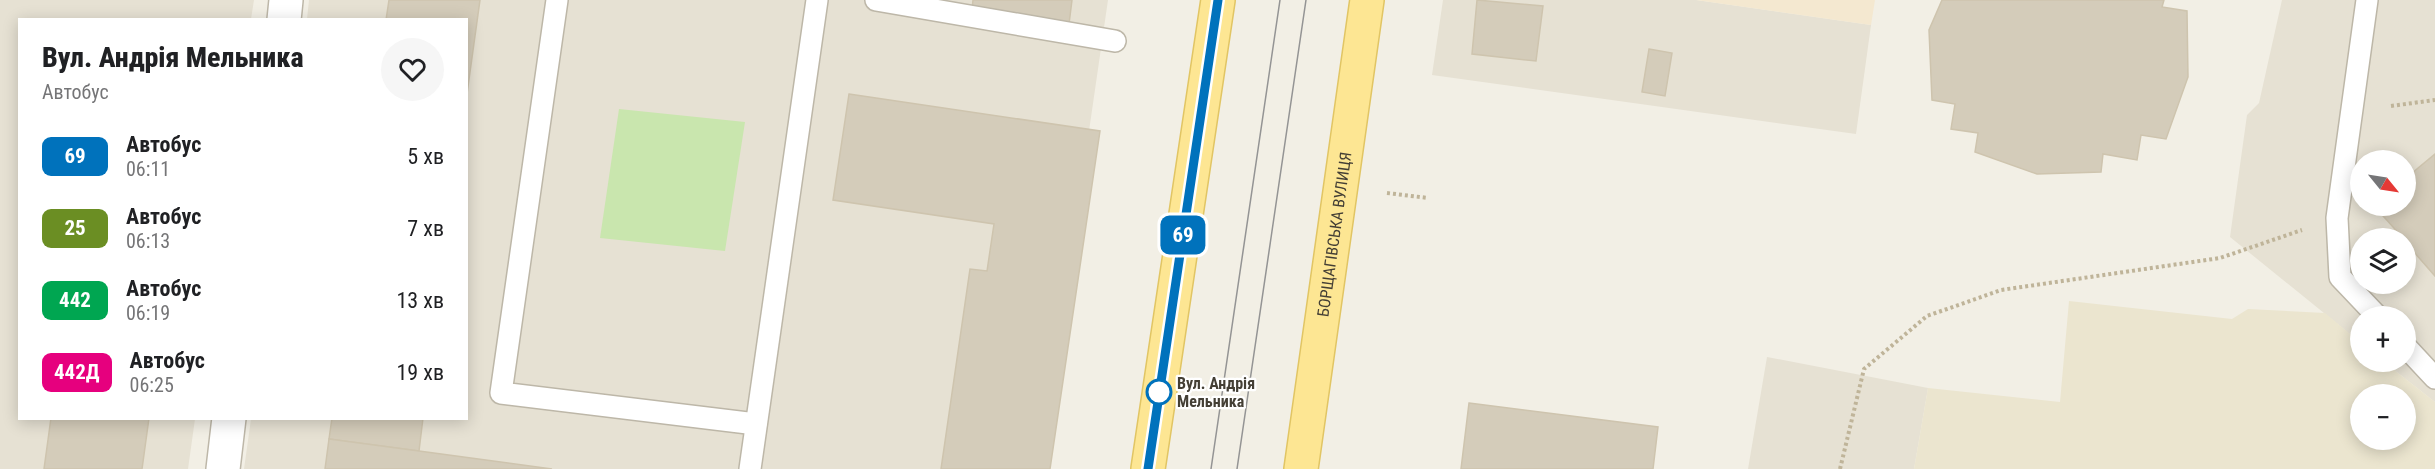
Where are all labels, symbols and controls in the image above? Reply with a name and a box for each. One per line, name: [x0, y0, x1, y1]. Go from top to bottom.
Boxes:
button: heart: [381, 38, 444, 101]
text: Вул. Андрія Мельника: [42, 41, 304, 74]
text: Автобус: [42, 80, 109, 104]
text: Автобус: [126, 132, 201, 157]
text: 69: [64, 144, 86, 168]
text: 5 хв: [407, 144, 444, 169]
north arrow: [2350, 150, 2416, 216]
map controls: [2350, 150, 2416, 450]
street label: БОРЩАГІВСЬКА ВУЛИЦЯ: [1313, 151, 1355, 318]
text: 06:11: [126, 157, 170, 181]
text: Автобус: [126, 204, 201, 229]
text: 25: [64, 216, 86, 240]
text: 7 хв: [407, 216, 444, 241]
line badge: 69: [1156, 216, 1210, 254]
text: 69: [1172, 223, 1194, 247]
button: layers: [2350, 228, 2416, 294]
text: 06:13: [126, 229, 170, 253]
text: Автобус: [126, 276, 201, 301]
text: 442: [59, 288, 91, 312]
text: 13 хв: [396, 288, 444, 313]
text: 06:19: [126, 301, 170, 325]
button: +: [2350, 306, 2416, 372]
text: Автобус: [130, 348, 205, 373]
text: 442Д: [54, 360, 100, 384]
text: 19 хв: [396, 360, 444, 385]
text: 06:25: [130, 373, 174, 397]
place label: Вул. Андрія Мельника: [1177, 374, 1255, 411]
marker: Вул. Андрія Мельника: [1146, 379, 1172, 405]
button: −: [2350, 384, 2416, 450]

